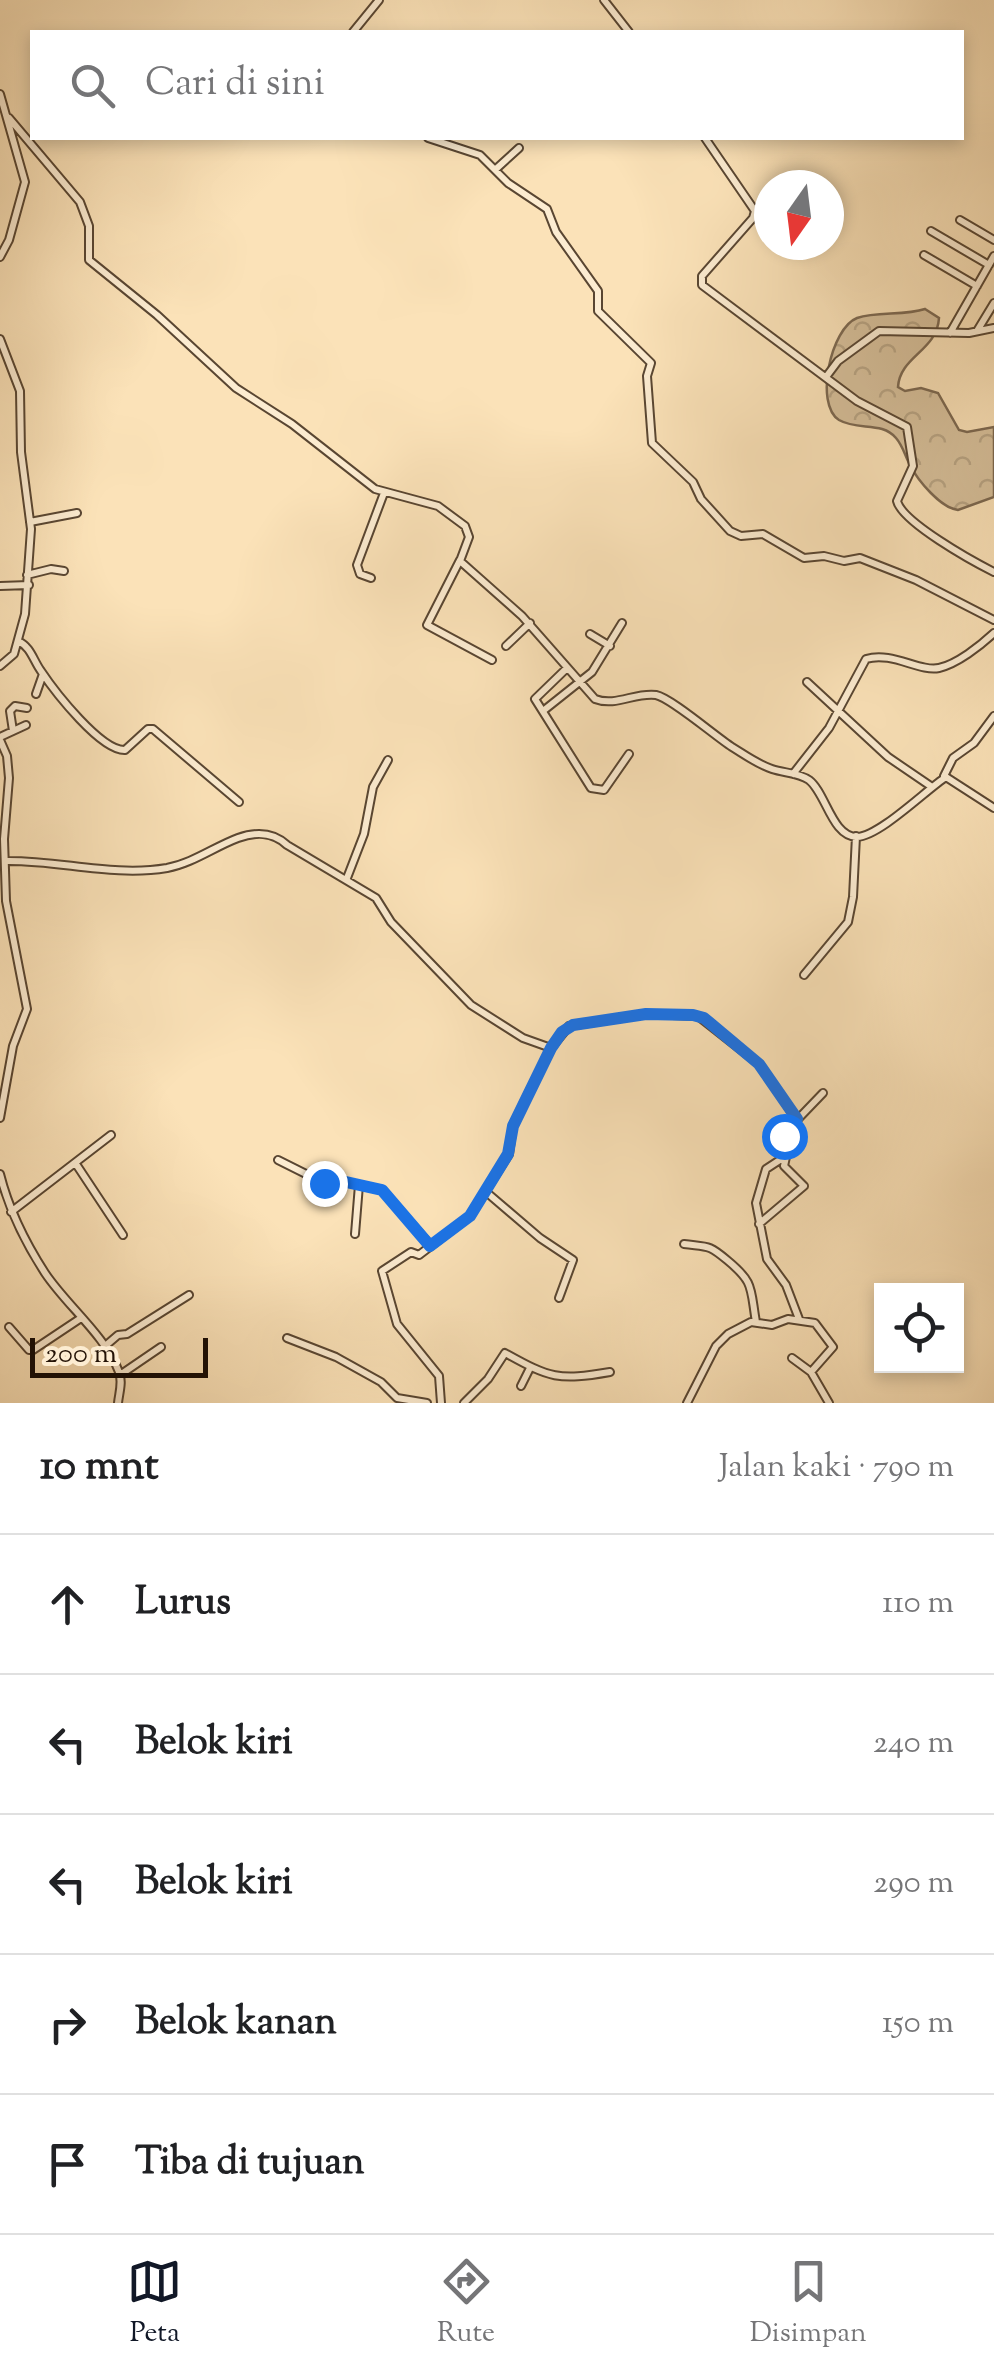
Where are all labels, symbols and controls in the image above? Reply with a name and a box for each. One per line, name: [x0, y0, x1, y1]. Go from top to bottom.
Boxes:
search box: [30, 30, 964, 140]
icon: search: [65, 58, 120, 113]
text: Cari di sini: [145, 58, 325, 112]
north arrow: [754, 170, 844, 260]
route start: [762, 1114, 808, 1160]
route end: [302, 1161, 348, 1207]
map controls: [874, 1283, 964, 1373]
button: locate: [874, 1283, 964, 1373]
scale bar: [30, 1333, 208, 1378]
text: 200 m: [45, 1335, 117, 1375]
text: 10 mnt: [40, 1438, 159, 1498]
text: Jalan kaki · 790 m: [719, 1445, 954, 1491]
icon: ahead: [40, 1577, 95, 1632]
text: Lurus: [135, 1577, 231, 1631]
text: 110 m: [882, 1581, 954, 1627]
icon: left: [40, 1717, 95, 1772]
text: Belok kiri: [135, 1717, 292, 1771]
text: 240 m: [873, 1721, 954, 1767]
icon: left: [40, 1857, 95, 1912]
text: Belok kiri: [135, 1857, 292, 1911]
text: 290 m: [873, 1861, 954, 1907]
icon: right: [40, 1997, 95, 2052]
text: Belok kanan: [135, 1997, 337, 2051]
text: 150 m: [882, 2001, 954, 2047]
icon: arrive: [40, 2137, 95, 2192]
text: Tiba di tujuan: [135, 2137, 364, 2191]
tab: Peta: [127, 2254, 182, 2354]
tab: Rute: [437, 2254, 495, 2354]
tab: Disimpan: [750, 2254, 867, 2354]

